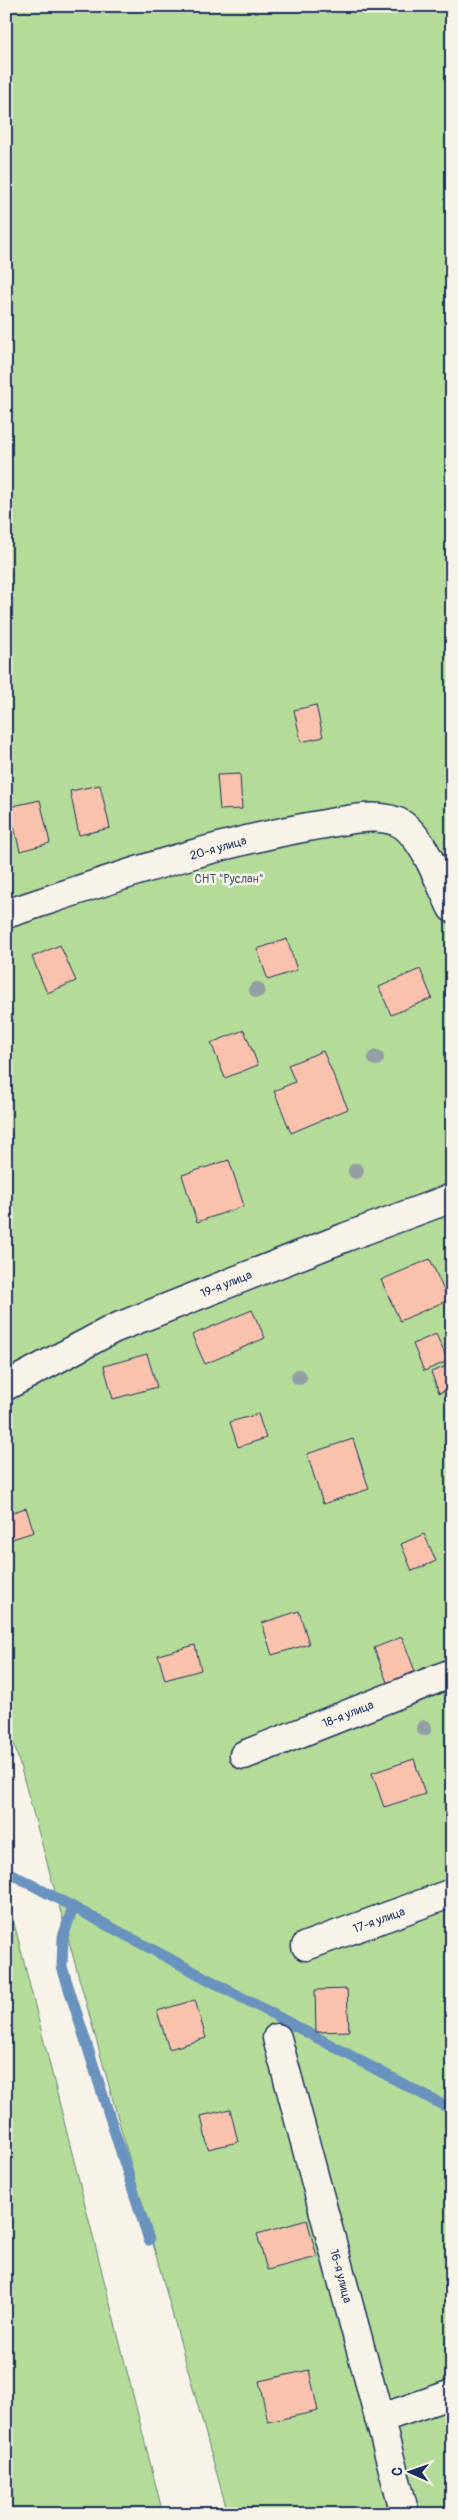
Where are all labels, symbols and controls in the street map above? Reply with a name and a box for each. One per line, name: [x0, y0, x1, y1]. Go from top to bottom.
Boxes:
street label: 20-я улица: [188, 833, 249, 864]
park label: СНТ "Руслан": [194, 872, 264, 887]
street label: 19-я улица: [198, 1267, 254, 1302]
street label: 18-я улица: [320, 1697, 376, 1732]
street label: 17-я улица: [351, 1904, 408, 1937]
street label: 16-я улица: [326, 2248, 355, 2305]
north arrow: [386, 2448, 436, 2498]
text: С: [389, 2467, 406, 2476]

